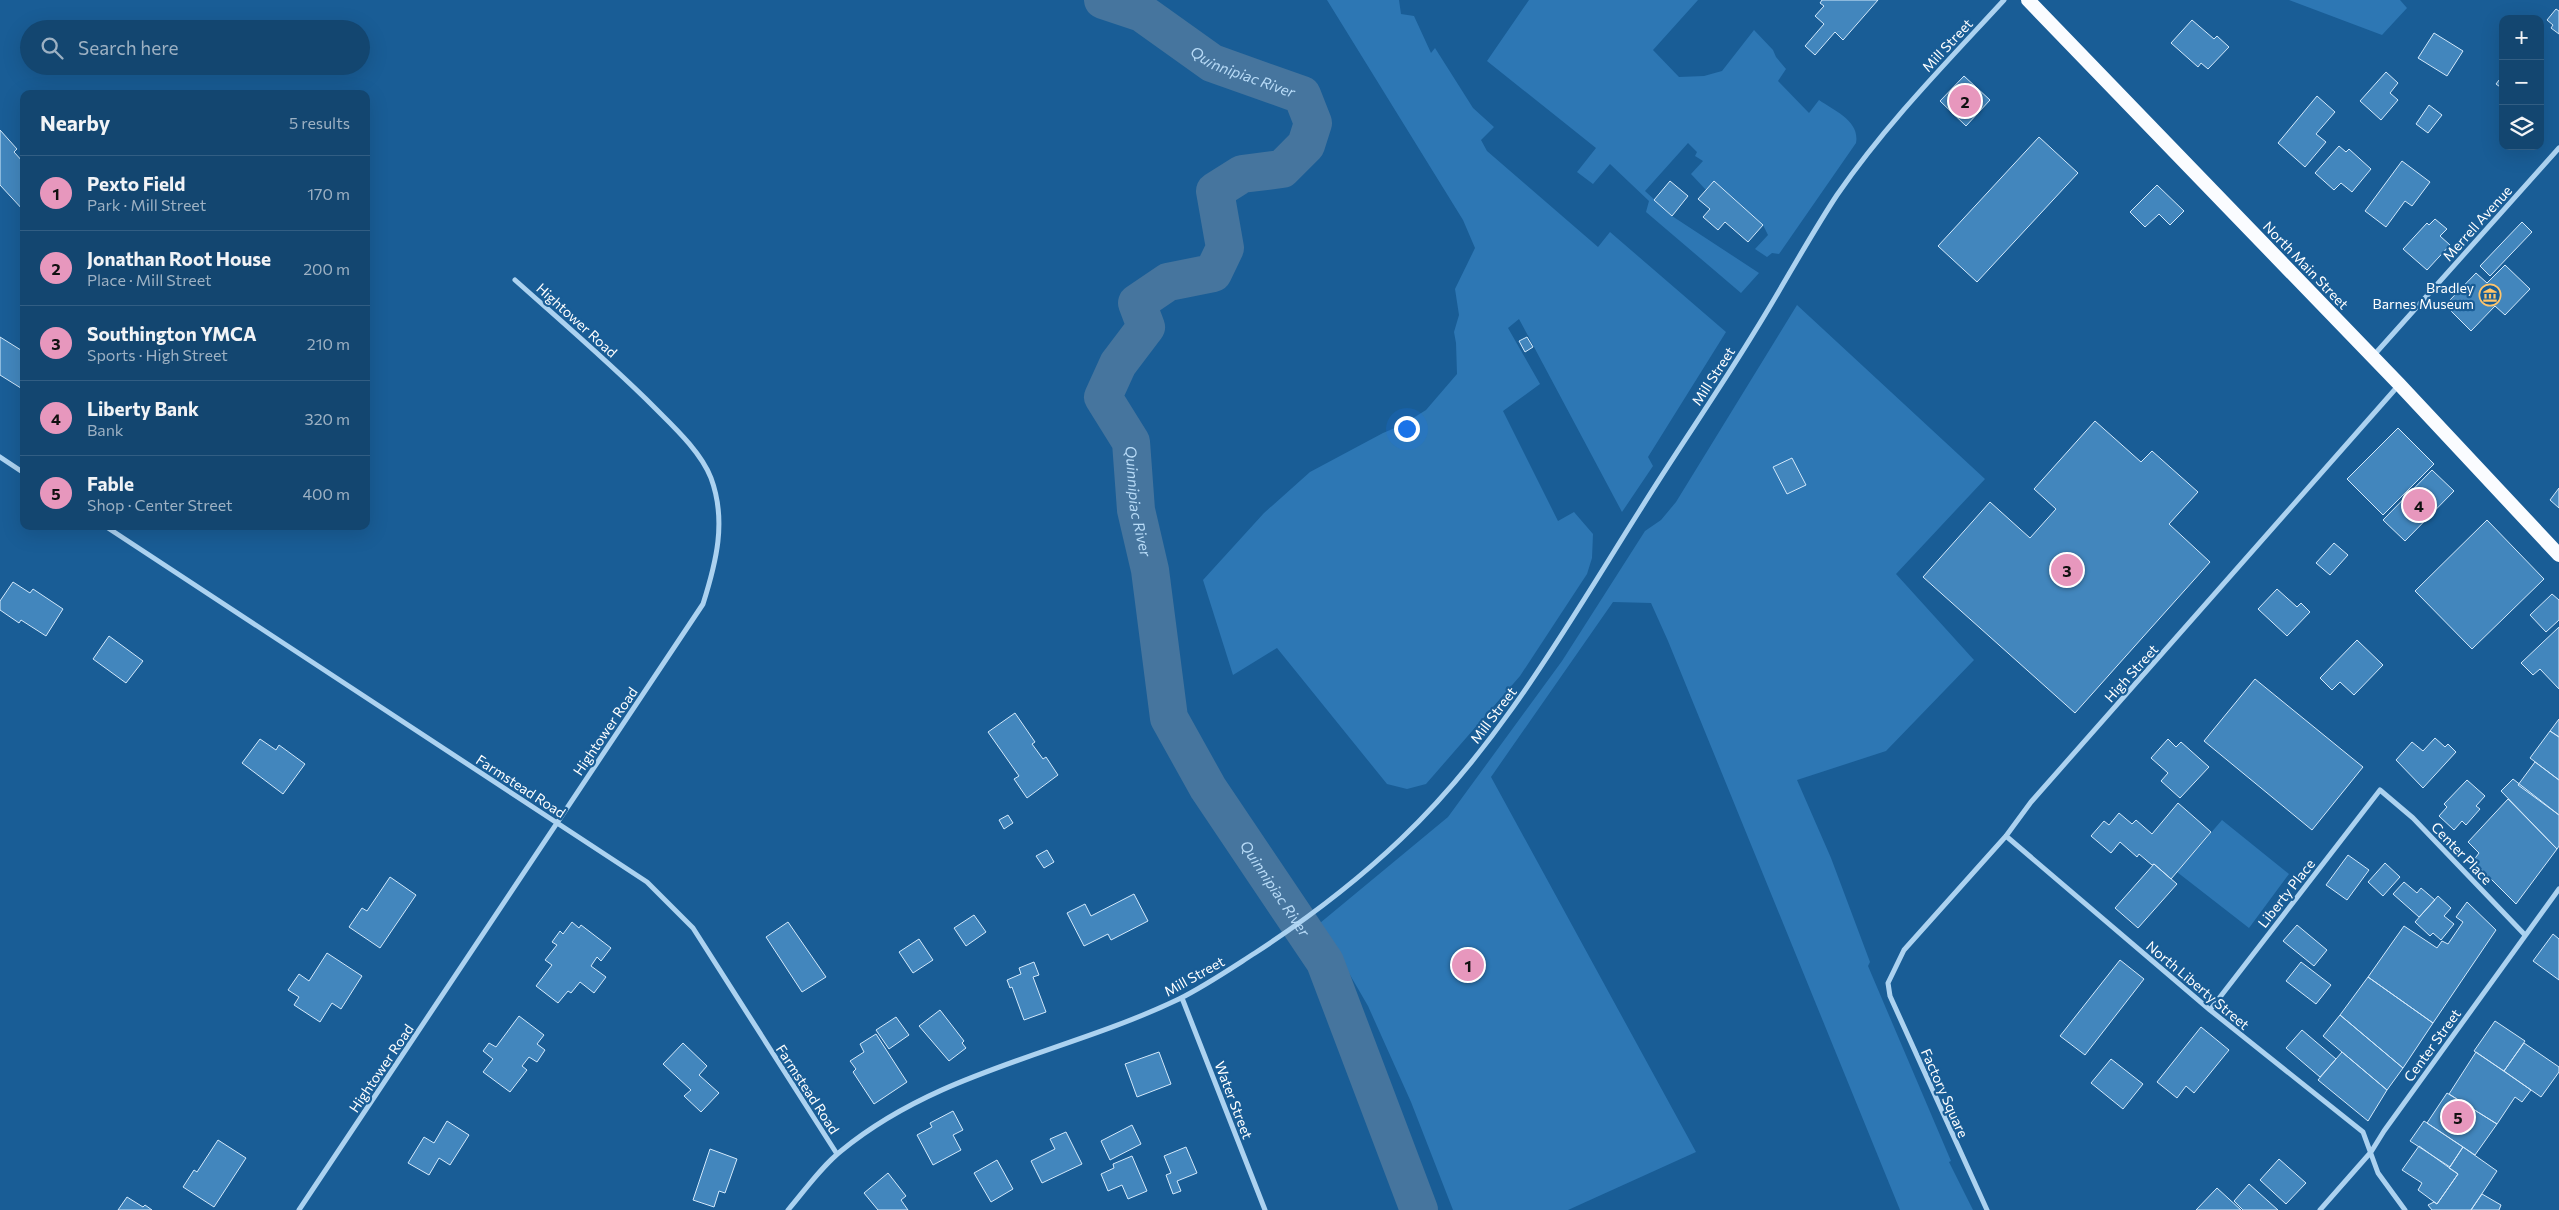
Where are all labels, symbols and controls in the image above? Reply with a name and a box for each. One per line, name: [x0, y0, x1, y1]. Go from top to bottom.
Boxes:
street label: Mill Street: [1918, 15, 1976, 75]
map controls: [2499, 15, 2544, 150]
button: +: [2499, 15, 2544, 60]
search box: [20, 20, 370, 75]
icon: search: [38, 34, 66, 62]
text: Search here: [78, 36, 178, 59]
water label: Quinnipiac River: [1187, 42, 1299, 101]
button: −: [2499, 60, 2544, 105]
pin: 2: [1949, 82, 1981, 120]
button: layers: [2499, 105, 2544, 150]
text: Nearby: [40, 110, 110, 135]
text: 5 results: [289, 113, 350, 132]
text: Pexto Field: [87, 172, 185, 195]
street label: Merrell Avenue: [2439, 182, 2515, 264]
text: 1: [52, 184, 60, 203]
text: 170 m: [307, 184, 350, 203]
text: Park · Mill Street: [87, 195, 206, 214]
street label: North Main Street: [2260, 218, 2352, 313]
text: Jonathan Root House: [87, 247, 271, 270]
text: 2: [51, 259, 61, 278]
text: 200 m: [303, 259, 350, 278]
text: Place · Mill Street: [87, 270, 212, 289]
street label: Hightower Road: [533, 279, 621, 361]
place label: Bradley Barnes Museum: [2373, 279, 2474, 312]
museum icon: Bradley Barnes Museum: [2478, 283, 2502, 307]
text: Southington YMCA: [87, 322, 257, 345]
text: 3: [51, 334, 61, 353]
text: 210 m: [307, 334, 350, 353]
street label: Mill Street: [1688, 343, 1738, 408]
text: Sports · High Street: [87, 345, 228, 364]
text: Liberty Bank: [87, 397, 199, 420]
text: 4: [51, 409, 61, 428]
text: 320 m: [305, 409, 350, 428]
your location: [1394, 416, 1420, 442]
text: Bank: [87, 420, 124, 439]
water label: Quinnipiac River: [1122, 445, 1156, 559]
text: Fable: [87, 472, 134, 495]
text: 5: [51, 484, 61, 503]
text: 400 m: [302, 484, 350, 503]
pin: 4: [2403, 486, 2435, 524]
text: Shop · Center Street: [87, 495, 233, 514]
pin: 3: [2051, 551, 2083, 589]
street label: High Street: [2101, 640, 2162, 705]
street label: Mill Street: [1466, 683, 1520, 747]
street label: Hightower Road: [569, 684, 641, 778]
street label: Farmstead Road: [473, 751, 569, 821]
street label: Center Place: [2428, 818, 2496, 888]
water label: Quinnipiac River: [1237, 837, 1315, 940]
street label: Liberty Place: [2254, 855, 2318, 931]
street label: North Liberty Street: [2143, 937, 2253, 1033]
pin: 1: [1452, 946, 1484, 984]
street label: Mill Street: [1161, 952, 1227, 1000]
street label: Center Street: [2400, 1005, 2464, 1085]
street label: Hightower Road: [345, 1021, 417, 1115]
street label: Farmstead Road: [773, 1041, 843, 1137]
street label: Factory Square: [1918, 1046, 1972, 1140]
street label: Water Street: [1211, 1059, 1257, 1141]
pin: 5: [2442, 1098, 2474, 1136]

